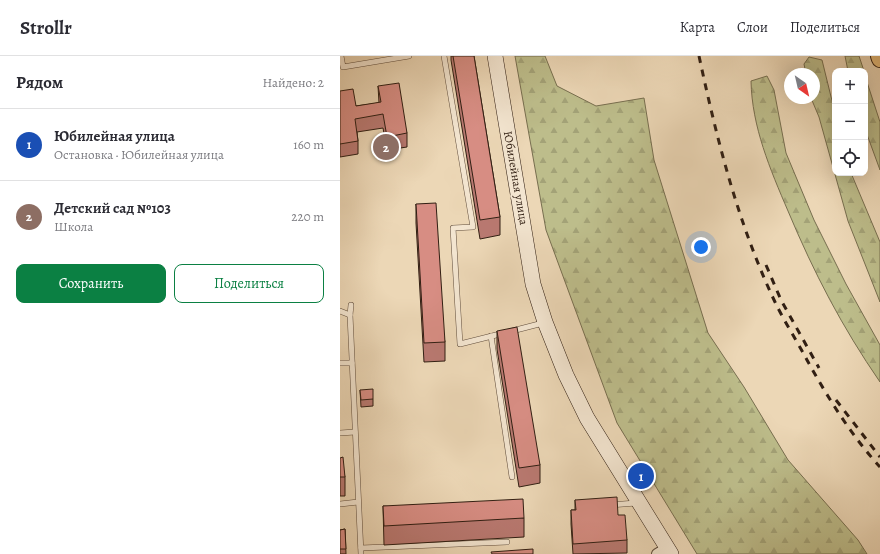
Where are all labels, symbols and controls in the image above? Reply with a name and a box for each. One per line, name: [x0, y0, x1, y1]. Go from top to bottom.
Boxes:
text: Strollr: [20, 15, 72, 41]
text: Карта: [680, 18, 715, 37]
text: Слои: [737, 18, 768, 37]
text: Поделиться: [790, 18, 860, 37]
north arrow: [784, 68, 820, 104]
map controls: [832, 68, 868, 176]
button: +: [832, 68, 868, 104]
text: Рядом: [16, 71, 63, 94]
text: Найдено: 2: [263, 74, 324, 91]
button: −: [832, 104, 868, 140]
text: Юбилейная улица: [54, 126, 175, 146]
street label: Юбилейная улица: [500, 130, 532, 227]
pin: 2: [373, 132, 399, 162]
text: 1: [27, 136, 31, 153]
text: 160 m: [293, 136, 324, 153]
button: locate: [832, 140, 868, 176]
text: Остановка · Юбилейная улица: [54, 146, 224, 163]
text: Детский сад №103: [54, 198, 171, 218]
text: 2: [26, 208, 32, 225]
text: 220 m: [291, 208, 324, 225]
text: Школа: [54, 218, 93, 235]
your location: [691, 237, 711, 257]
button: Сохранить: [16, 264, 166, 303]
button: Поделиться: [174, 264, 324, 303]
pin: 1: [628, 461, 654, 491]

